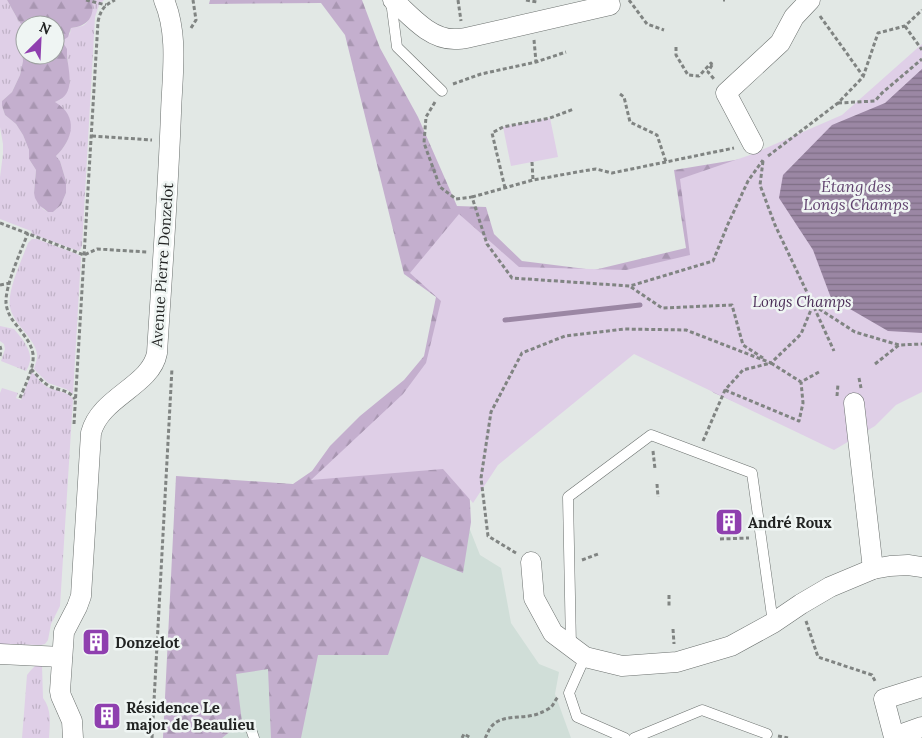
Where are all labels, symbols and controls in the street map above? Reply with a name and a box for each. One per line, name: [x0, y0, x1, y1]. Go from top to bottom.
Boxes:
north arrow: [15, 15, 65, 65]
text: N: [37, 18, 54, 39]
water label: Étang des Longs Champs: [803, 176, 909, 214]
street label: Avenue Pierre Donzelot: [147, 182, 177, 349]
park label: Longs Champs: [752, 292, 852, 311]
building icon: André Roux: [714, 507, 744, 537]
place label: André Roux: [748, 513, 832, 532]
building icon: Donzelot: [81, 627, 111, 657]
place label: Donzelot: [115, 633, 180, 652]
place label: Résidence Le major de Beaulieu: [126, 698, 255, 734]
building icon: Résidence Le major de Beaulieu: [92, 701, 122, 731]

